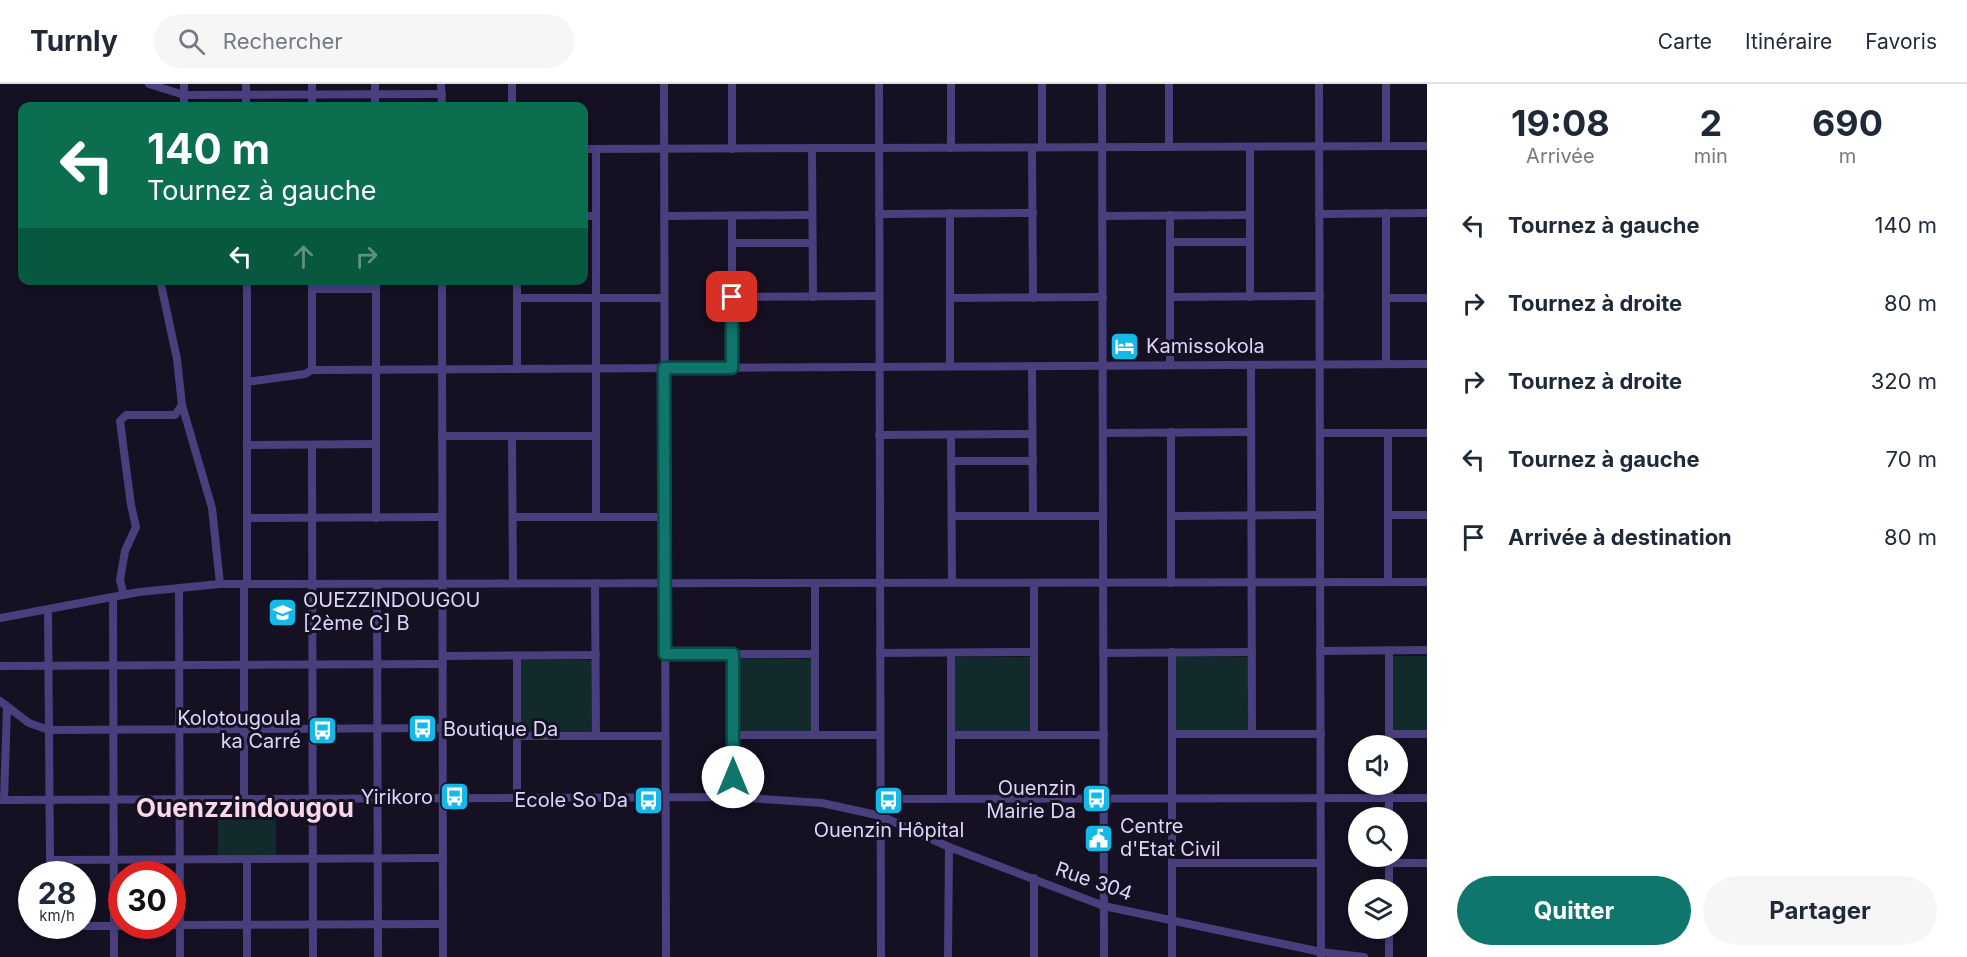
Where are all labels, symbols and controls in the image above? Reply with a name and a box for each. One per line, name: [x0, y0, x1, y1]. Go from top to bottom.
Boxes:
search box: [154, 14, 574, 68]
text: Turnly: [30, 24, 118, 58]
icon: search: [175, 25, 208, 58]
text: Rechercher: [223, 28, 343, 54]
text: Carte: [1658, 29, 1712, 54]
text: Itinéraire: [1745, 29, 1832, 54]
text: Favoris: [1865, 29, 1937, 54]
text: 19:08: [1511, 101, 1610, 145]
text: 2: [1699, 101, 1722, 145]
text: 690: [1812, 101, 1883, 145]
text: 140 m: [147, 123, 270, 174]
icon: left: [48, 126, 126, 204]
text: Arrivée: [1526, 144, 1595, 168]
text: min: [1694, 144, 1728, 168]
text: m: [1839, 144, 1856, 168]
text: Tournez à gauche: [147, 174, 376, 207]
icon: left: [1457, 209, 1490, 242]
text: Tournez à gauche: [1508, 212, 1700, 238]
text: 140 m: [1875, 212, 1937, 238]
icon: left: [224, 240, 257, 273]
icon: ahead: [287, 240, 320, 273]
icon: right: [350, 240, 383, 273]
pin: [706, 271, 757, 322]
icon: arrive: [715, 280, 748, 313]
icon: right: [1457, 287, 1490, 320]
text: Tournez à droite: [1508, 290, 1682, 316]
text: 80 m: [1884, 290, 1937, 316]
hotel icon: Kamissokola: [1109, 330, 1141, 362]
place label: Kamissokola: [1146, 334, 1265, 358]
icon: right: [1457, 365, 1490, 398]
text: Tournez à droite: [1508, 368, 1682, 394]
text: 320 m: [1871, 368, 1937, 394]
icon: left: [1457, 443, 1490, 476]
text: Tournez à gauche: [1508, 446, 1700, 472]
text: 70 m: [1886, 446, 1937, 472]
icon: arrive: [1457, 521, 1490, 554]
text: Arrivée à destination: [1508, 524, 1732, 550]
text: 80 m: [1884, 524, 1937, 550]
place label: OUEZZINDOUGOU [2ème C] B: [303, 588, 481, 635]
school or university icon: OUEZZINDOUGOU [2ème C] B: [266, 596, 298, 628]
place label: Kolotougoula ka Carré: [177, 706, 301, 753]
bus stop icon: Boutique Da: [406, 713, 438, 745]
bus stop icon: Kolotougoula ka Carré: [306, 714, 338, 746]
place label: Boutique Da: [443, 717, 558, 741]
map controls: [1348, 735, 1408, 939]
button: sound: [1348, 735, 1408, 795]
position arrow: [701, 745, 765, 809]
place label: Ouenzin Mairie Da: [986, 776, 1076, 823]
bus stop icon: Yirikoro: [438, 781, 470, 813]
bus stop icon: Ouenzin Mairie Da: [1081, 783, 1113, 815]
bus stop icon: Ecole So Da: [633, 784, 665, 816]
bus stop icon: Ouenzin Hôpital: [873, 784, 905, 816]
place label: Yirikoro: [361, 785, 433, 809]
place label: Ecole So Da: [514, 788, 628, 812]
district label: Ouenzzindougou: [136, 792, 354, 823]
button: search: [1348, 807, 1408, 867]
place label: Centre d'Etat Civil: [1120, 814, 1221, 861]
place label: Ouenzin Hôpital: [814, 818, 964, 842]
public building icon: Centre d'Etat Civil: [1083, 822, 1115, 854]
street label: Rue 304: [1052, 857, 1136, 905]
speed limit sign: 30: [108, 861, 186, 939]
text: 28: [38, 875, 76, 911]
button: Quitter: [1457, 876, 1691, 945]
button: Partager: [1703, 876, 1937, 945]
button: layers: [1348, 879, 1408, 939]
text: km/h: [39, 906, 75, 925]

